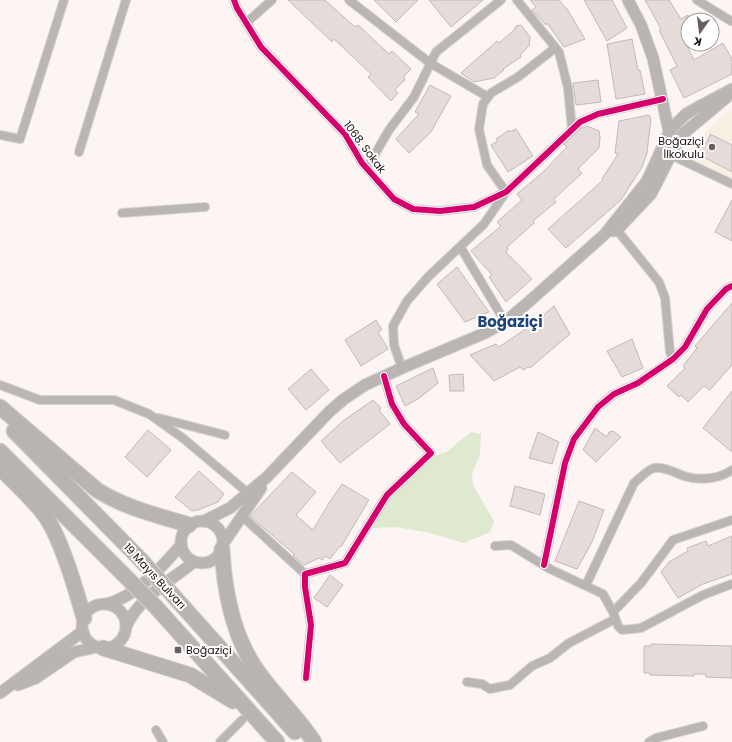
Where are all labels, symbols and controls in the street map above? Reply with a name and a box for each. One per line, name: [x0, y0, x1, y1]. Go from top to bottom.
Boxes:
north arrow: [680, 12, 720, 52]
text: K: [692, 33, 703, 50]
street label: 1068. Sokak: [340, 117, 390, 177]
place label: Boğaziçi İlkokulu: [658, 133, 704, 162]
marker: Boğaziçi İlkokulu: [707, 142, 717, 152]
district label: Boğaziçi: [477, 311, 543, 332]
street label: 19 Mayıs Bulvarı: [120, 540, 190, 612]
place label: Boğaziçi: [186, 642, 232, 658]
marker: Boğaziçi: [173, 645, 183, 655]

